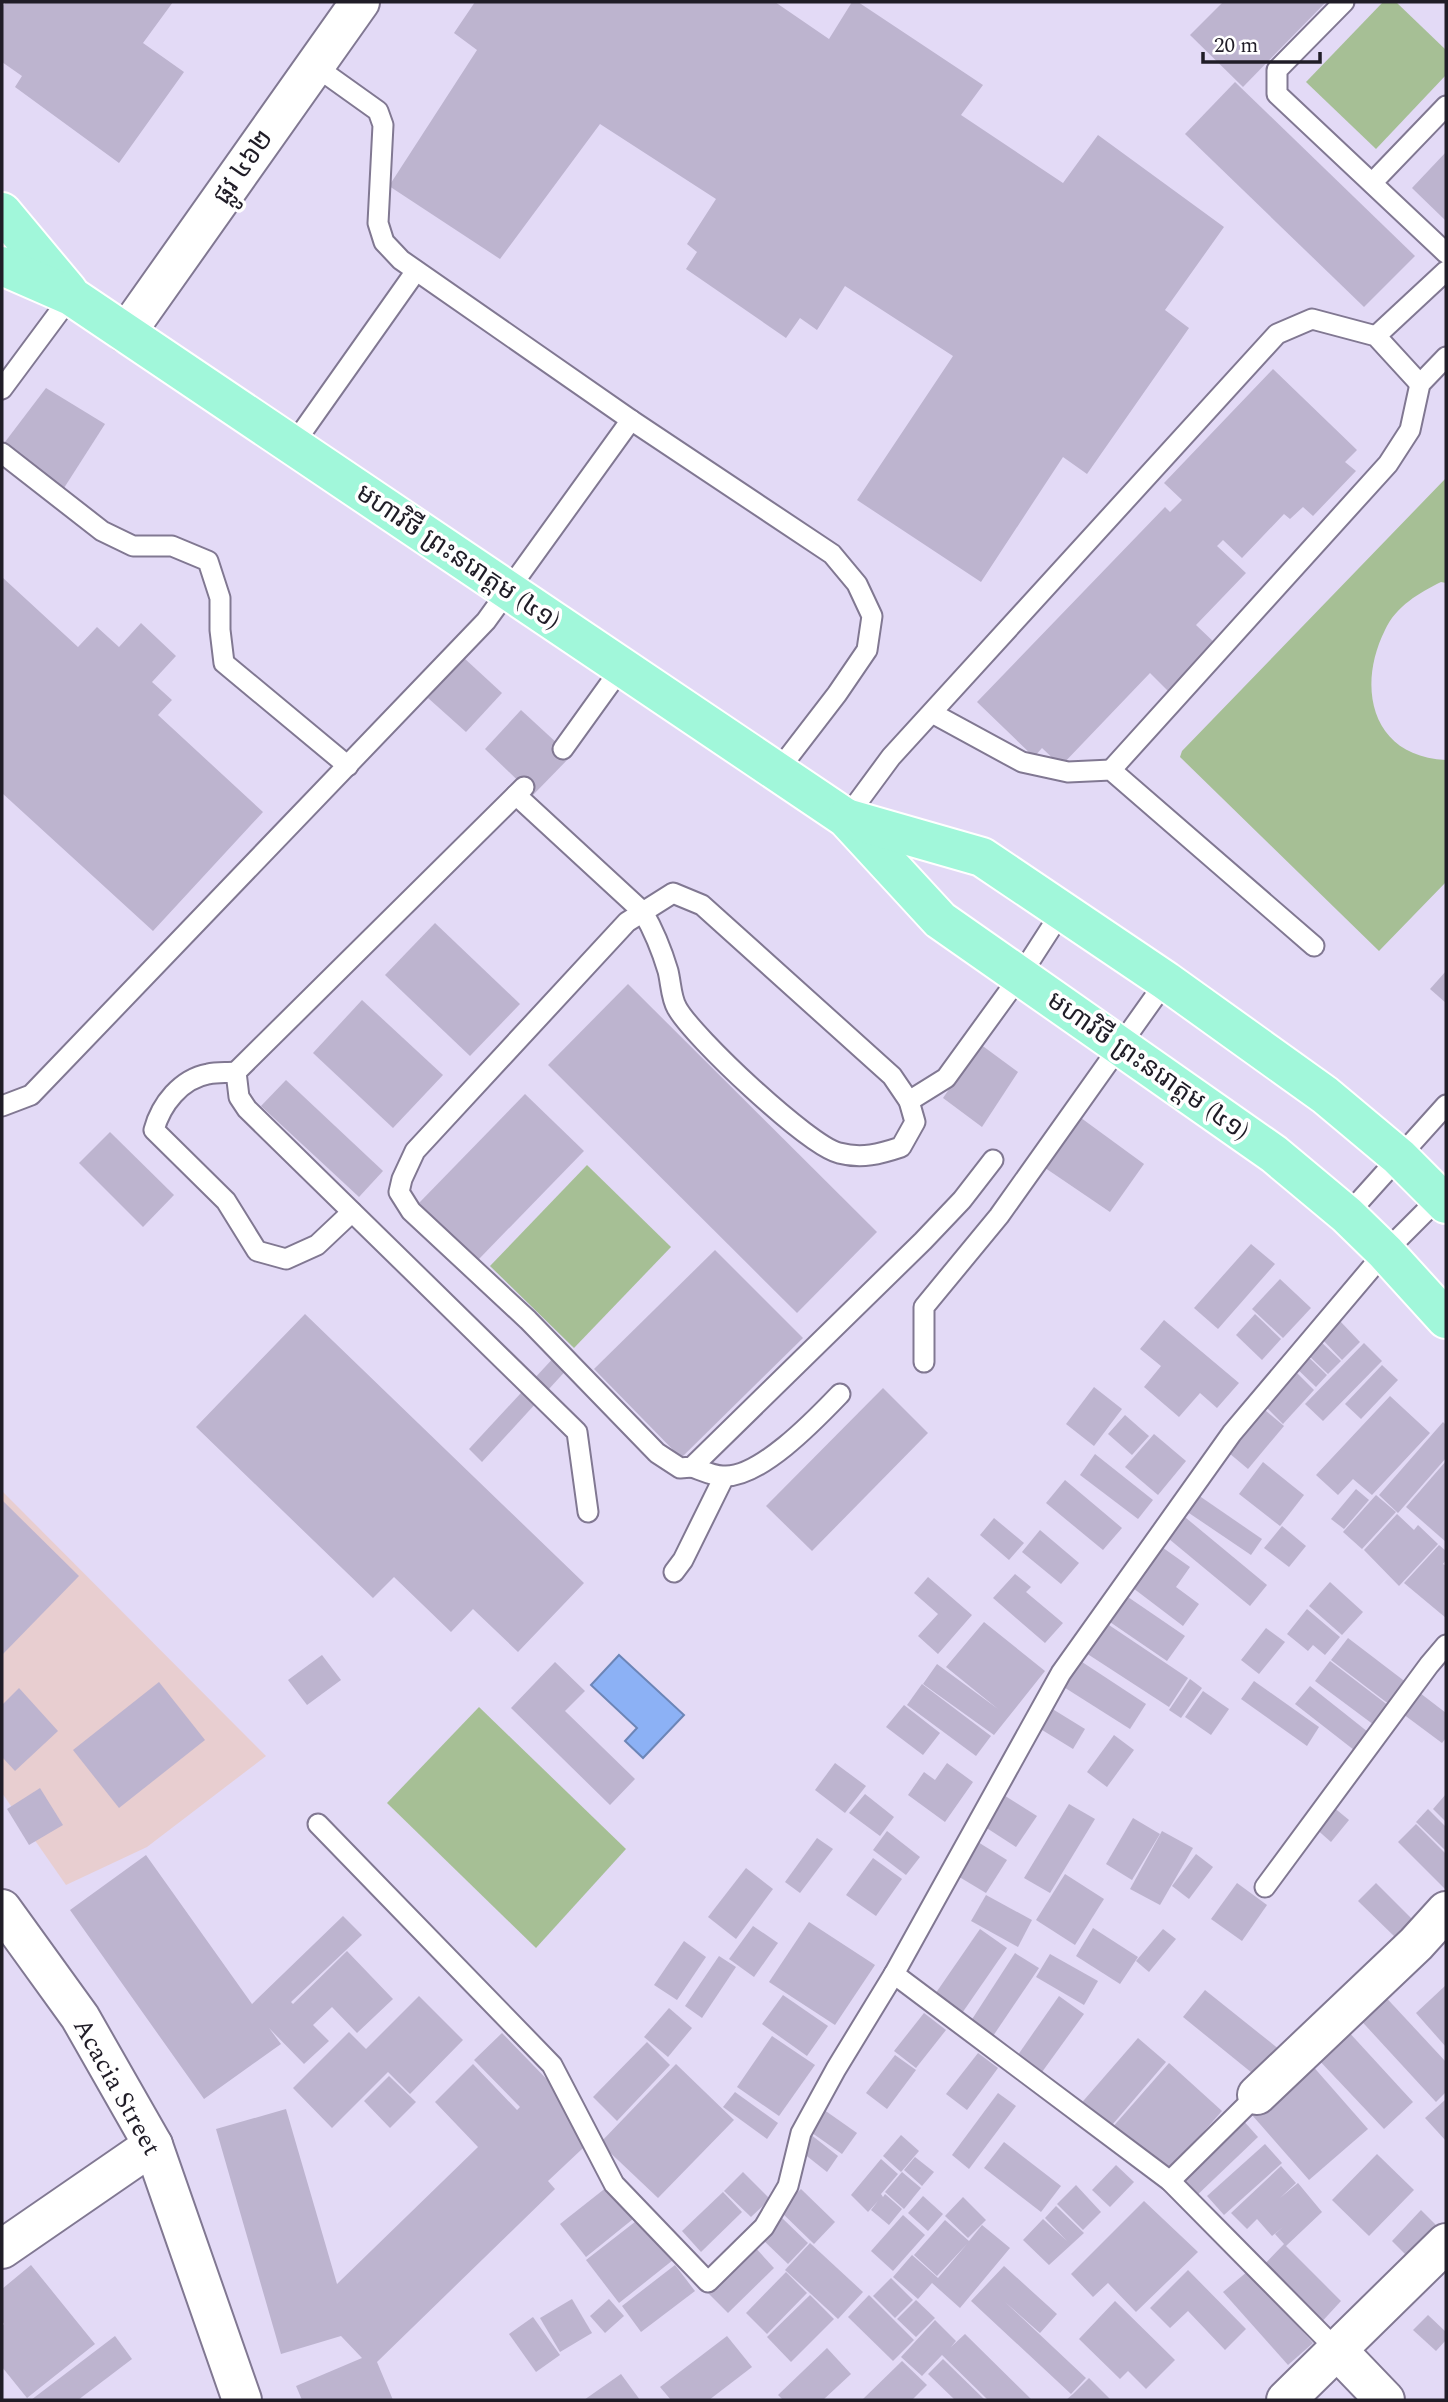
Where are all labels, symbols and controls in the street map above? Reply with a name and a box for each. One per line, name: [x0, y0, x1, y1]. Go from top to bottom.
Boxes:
scale bar: [1203, 21, 1320, 65]
text: 20 m: [1214, 30, 1258, 62]
street label: ផ្លូវ ៤៦២: [203, 121, 286, 214]
street label: មហាវិថី ព្រះនរោត្តម (៤១): [348, 474, 568, 640]
street label: មហាវិថី ព្រះនរោត្តម (៤១): [1039, 981, 1257, 1151]
street label: Acacia Street: [63, 2011, 171, 2163]

